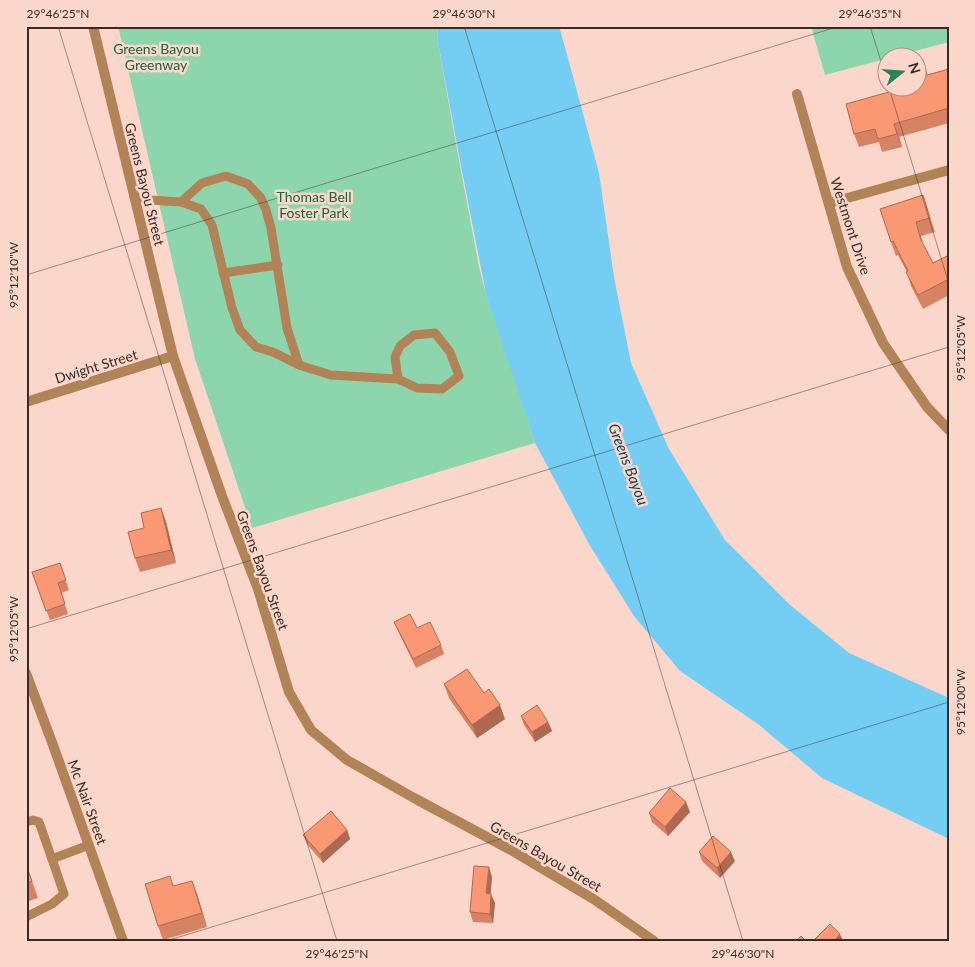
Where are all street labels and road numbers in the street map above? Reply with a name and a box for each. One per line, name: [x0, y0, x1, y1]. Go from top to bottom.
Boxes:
street label: Greens Bayou Street: [121, 121, 169, 247]
street label: Westmont Drive: [827, 175, 875, 277]
street label: Dwight Street: [53, 345, 139, 387]
street label: Greens Bayou Street: [233, 508, 293, 632]
street label: Mc Nair Street: [65, 757, 111, 847]
street label: Greens Bayou Street: [487, 817, 605, 895]

